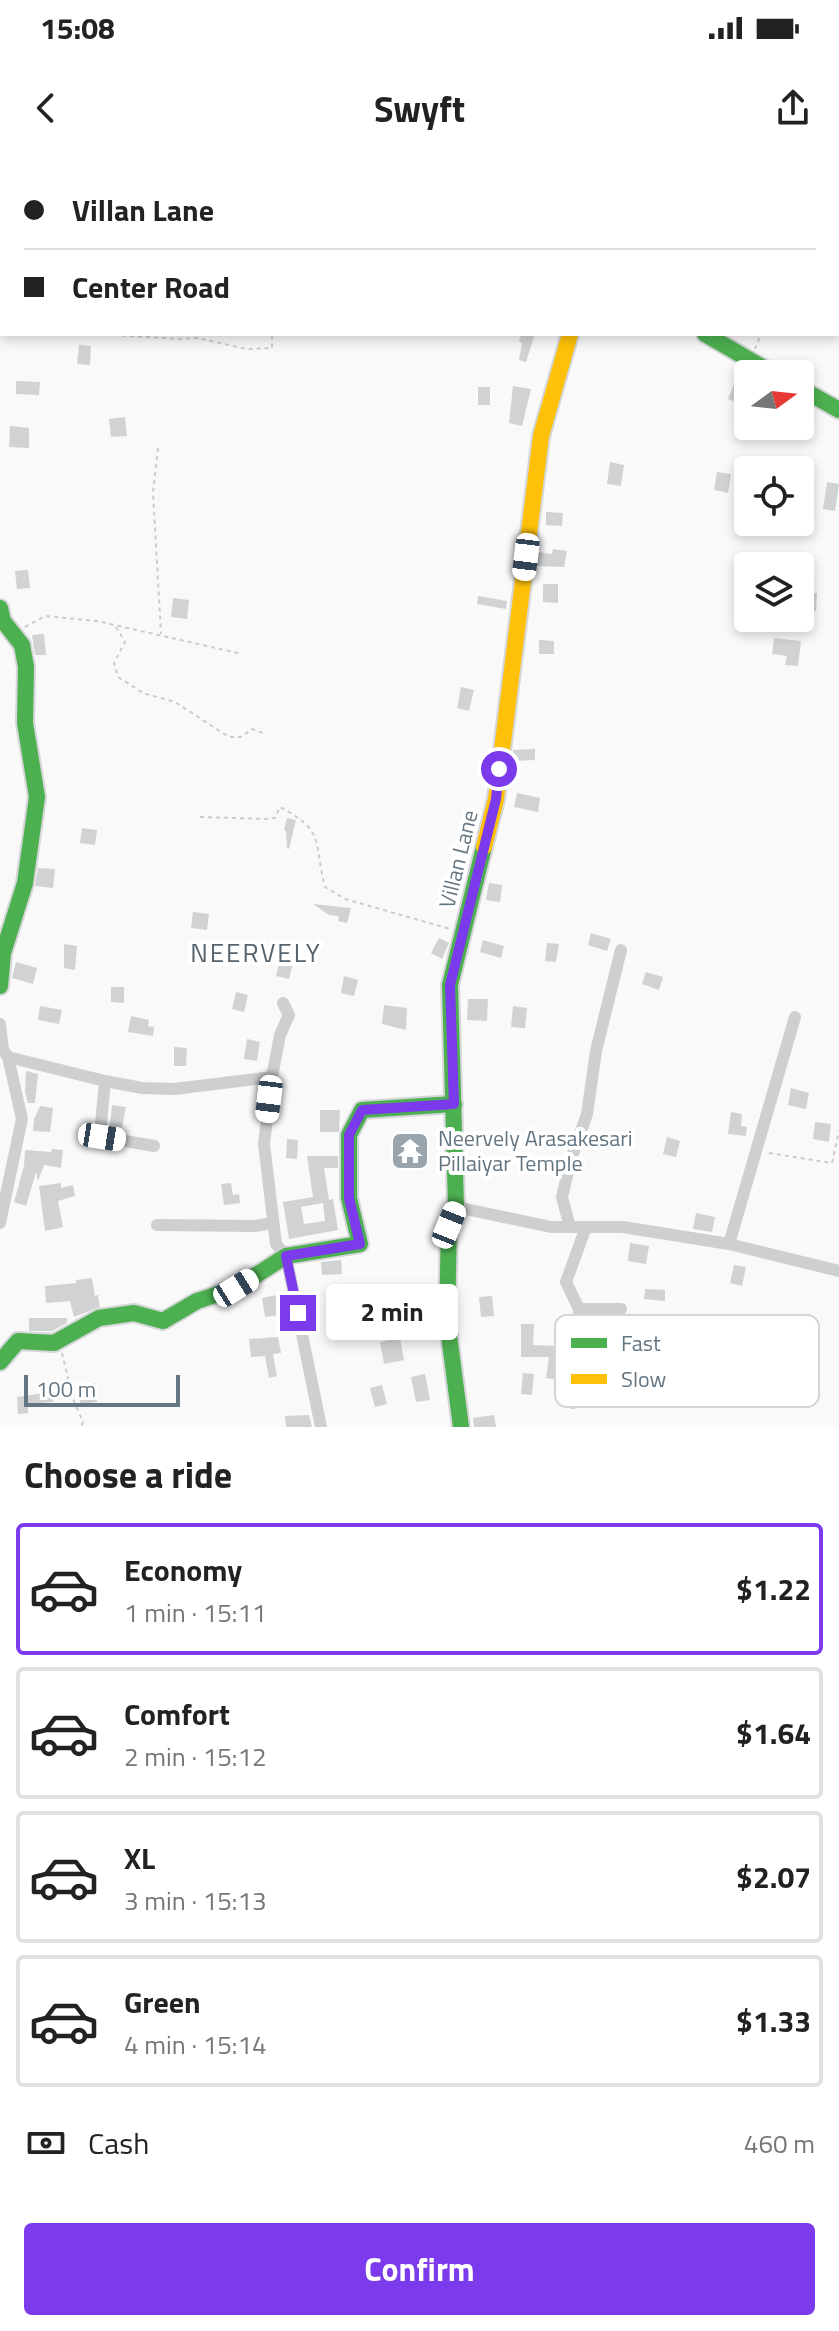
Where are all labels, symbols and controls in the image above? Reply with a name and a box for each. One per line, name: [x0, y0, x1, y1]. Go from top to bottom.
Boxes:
text: 15:08: [40, 5, 115, 51]
text: Swyft: [374, 81, 465, 136]
icon: back: [24, 86, 68, 130]
icon: share: [771, 86, 815, 130]
text: Villan Lane: [72, 187, 214, 233]
text: Center Road: [72, 264, 230, 310]
north arrow: [734, 360, 814, 440]
map controls: [734, 360, 814, 632]
button: locate: [734, 456, 814, 536]
car: [511, 532, 541, 582]
button: layers: [734, 552, 814, 632]
route start: [481, 751, 517, 787]
street label: Villan Lane: [429, 806, 487, 912]
district label: NEERVELY: [190, 933, 322, 972]
car: [254, 1074, 284, 1124]
car: [76, 1121, 128, 1153]
place label: Neervely Arasakesari Pillaiyar Temple: [438, 1121, 633, 1180]
temple icon: Neervely Arasakesari Pillaiyar Temple: [389, 1130, 431, 1172]
car: [429, 1198, 469, 1252]
car: [209, 1265, 263, 1311]
callout: 2 min: [326, 1285, 458, 1341]
text: 2 min: [360, 1292, 424, 1331]
route end: [280, 1295, 316, 1331]
legend: [555, 1315, 819, 1407]
text: Fast: [621, 1326, 661, 1360]
text: Slow: [621, 1362, 667, 1396]
scale bar: [24, 1371, 180, 1407]
text: 100 m: [36, 1372, 96, 1406]
text: Choose a ride: [24, 1447, 232, 1502]
text: Economy: [124, 1547, 242, 1593]
icon: car: [28, 1553, 100, 1625]
text: $1.22: [736, 1566, 811, 1612]
text: 1 min · 15:11: [124, 1593, 267, 1632]
text: Comfort: [124, 1691, 230, 1737]
icon: car: [28, 1697, 100, 1769]
text: $1.64: [736, 1710, 811, 1756]
text: 2 min · 15:12: [124, 1737, 267, 1776]
text: XL: [124, 1835, 155, 1881]
icon: car: [28, 1841, 100, 1913]
text: $2.07: [736, 1854, 811, 1900]
text: 3 min · 15:13: [124, 1881, 267, 1920]
text: Green: [124, 1979, 201, 2025]
icon: car: [28, 1985, 100, 2057]
text: $1.33: [736, 1998, 811, 2044]
text: 4 min · 15:14: [124, 2025, 267, 2064]
text: Cash: [88, 2120, 149, 2166]
icon: cash: [24, 2121, 68, 2165]
text: 460 m: [744, 2124, 815, 2163]
button: Confirm: [24, 2223, 815, 2315]

